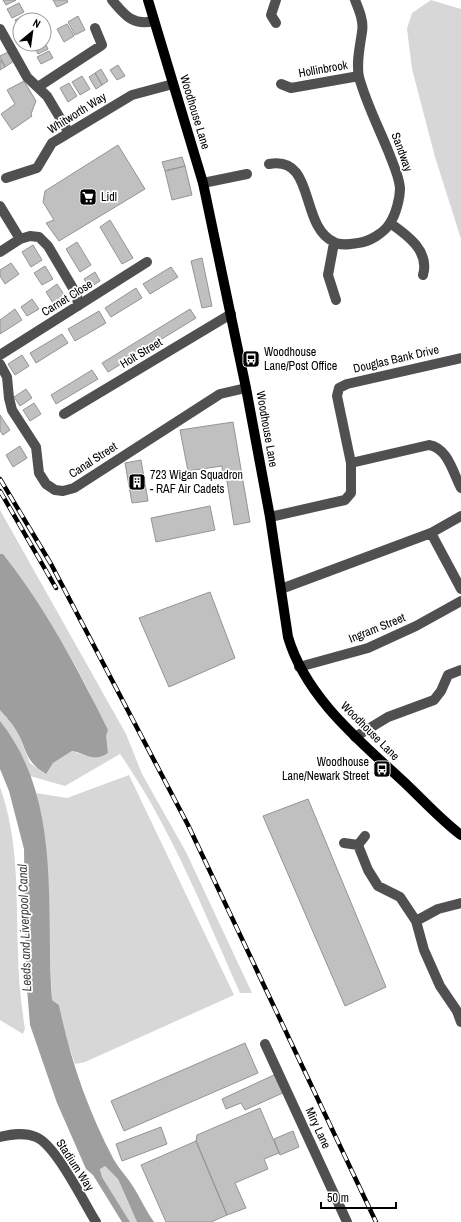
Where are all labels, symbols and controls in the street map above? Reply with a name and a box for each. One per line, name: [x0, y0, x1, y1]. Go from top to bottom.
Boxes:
north arrow: [12, 12, 52, 52]
text: N: [31, 16, 43, 31]
street label: Hollinbrook: [297, 57, 349, 81]
street label: Woodhouse Lane: [176, 73, 214, 151]
street label: Whitworth Way: [45, 89, 109, 137]
street label: Sandway: [388, 130, 416, 174]
supermarket icon: Lidl: [78, 187, 98, 207]
place label: Lidl: [101, 189, 117, 205]
street label: Carnet Close: [38, 276, 96, 320]
street label: Holt Street: [117, 334, 165, 372]
street label: Douglas Bank Drive: [352, 341, 440, 377]
place label: Woodhouse Lane/Post Office: [264, 344, 337, 374]
bus stop icon: Woodhouse Lane/Post Office: [241, 349, 261, 369]
street label: Woodhouse Lane: [252, 390, 282, 468]
street label: Canal Street: [66, 438, 121, 482]
place label: 723 Wigan Squadron - RAF Air Cadets: [150, 467, 243, 497]
building icon: 723 Wigan Squadron - RAF Air Cadets: [127, 472, 147, 492]
street label: Ingram Street: [346, 609, 408, 647]
street label: Woodhouse Lane: [337, 698, 403, 764]
place label: Woodhouse Lane/Newark Street: [282, 754, 369, 784]
bus stop icon: Woodhouse Lane/Newark Street: [372, 759, 392, 779]
water label: Leeds and Liverpool Canal: [14, 863, 35, 992]
street label: Miry Lane: [302, 1105, 334, 1151]
street label: Stadium Way: [52, 1136, 98, 1194]
scale bar: [321, 1184, 396, 1210]
text: 50 m: [327, 1190, 349, 1206]

